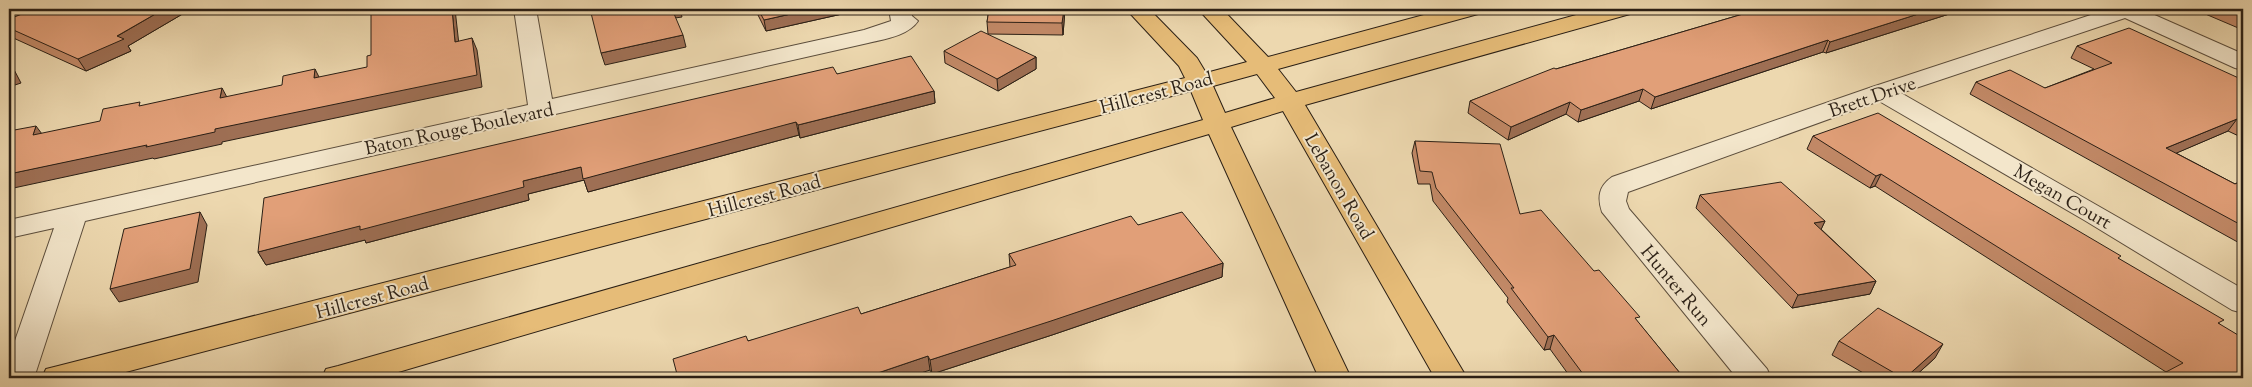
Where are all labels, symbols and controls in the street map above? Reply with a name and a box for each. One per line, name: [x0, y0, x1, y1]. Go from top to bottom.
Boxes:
street label: Hillcrest Road: [1097, 66, 1216, 122]
street label: Brett Drive: [1826, 71, 1920, 126]
street label: Baton Rouge Boulevard: [363, 97, 557, 164]
street label: Lebanon Road: [1296, 129, 1379, 246]
street label: Megan Court: [2008, 159, 2116, 237]
street label: Hillcrest Road: [705, 169, 824, 225]
street label: Hunter Run: [1633, 240, 1717, 333]
street label: Hillcrest Road: [313, 271, 432, 327]

